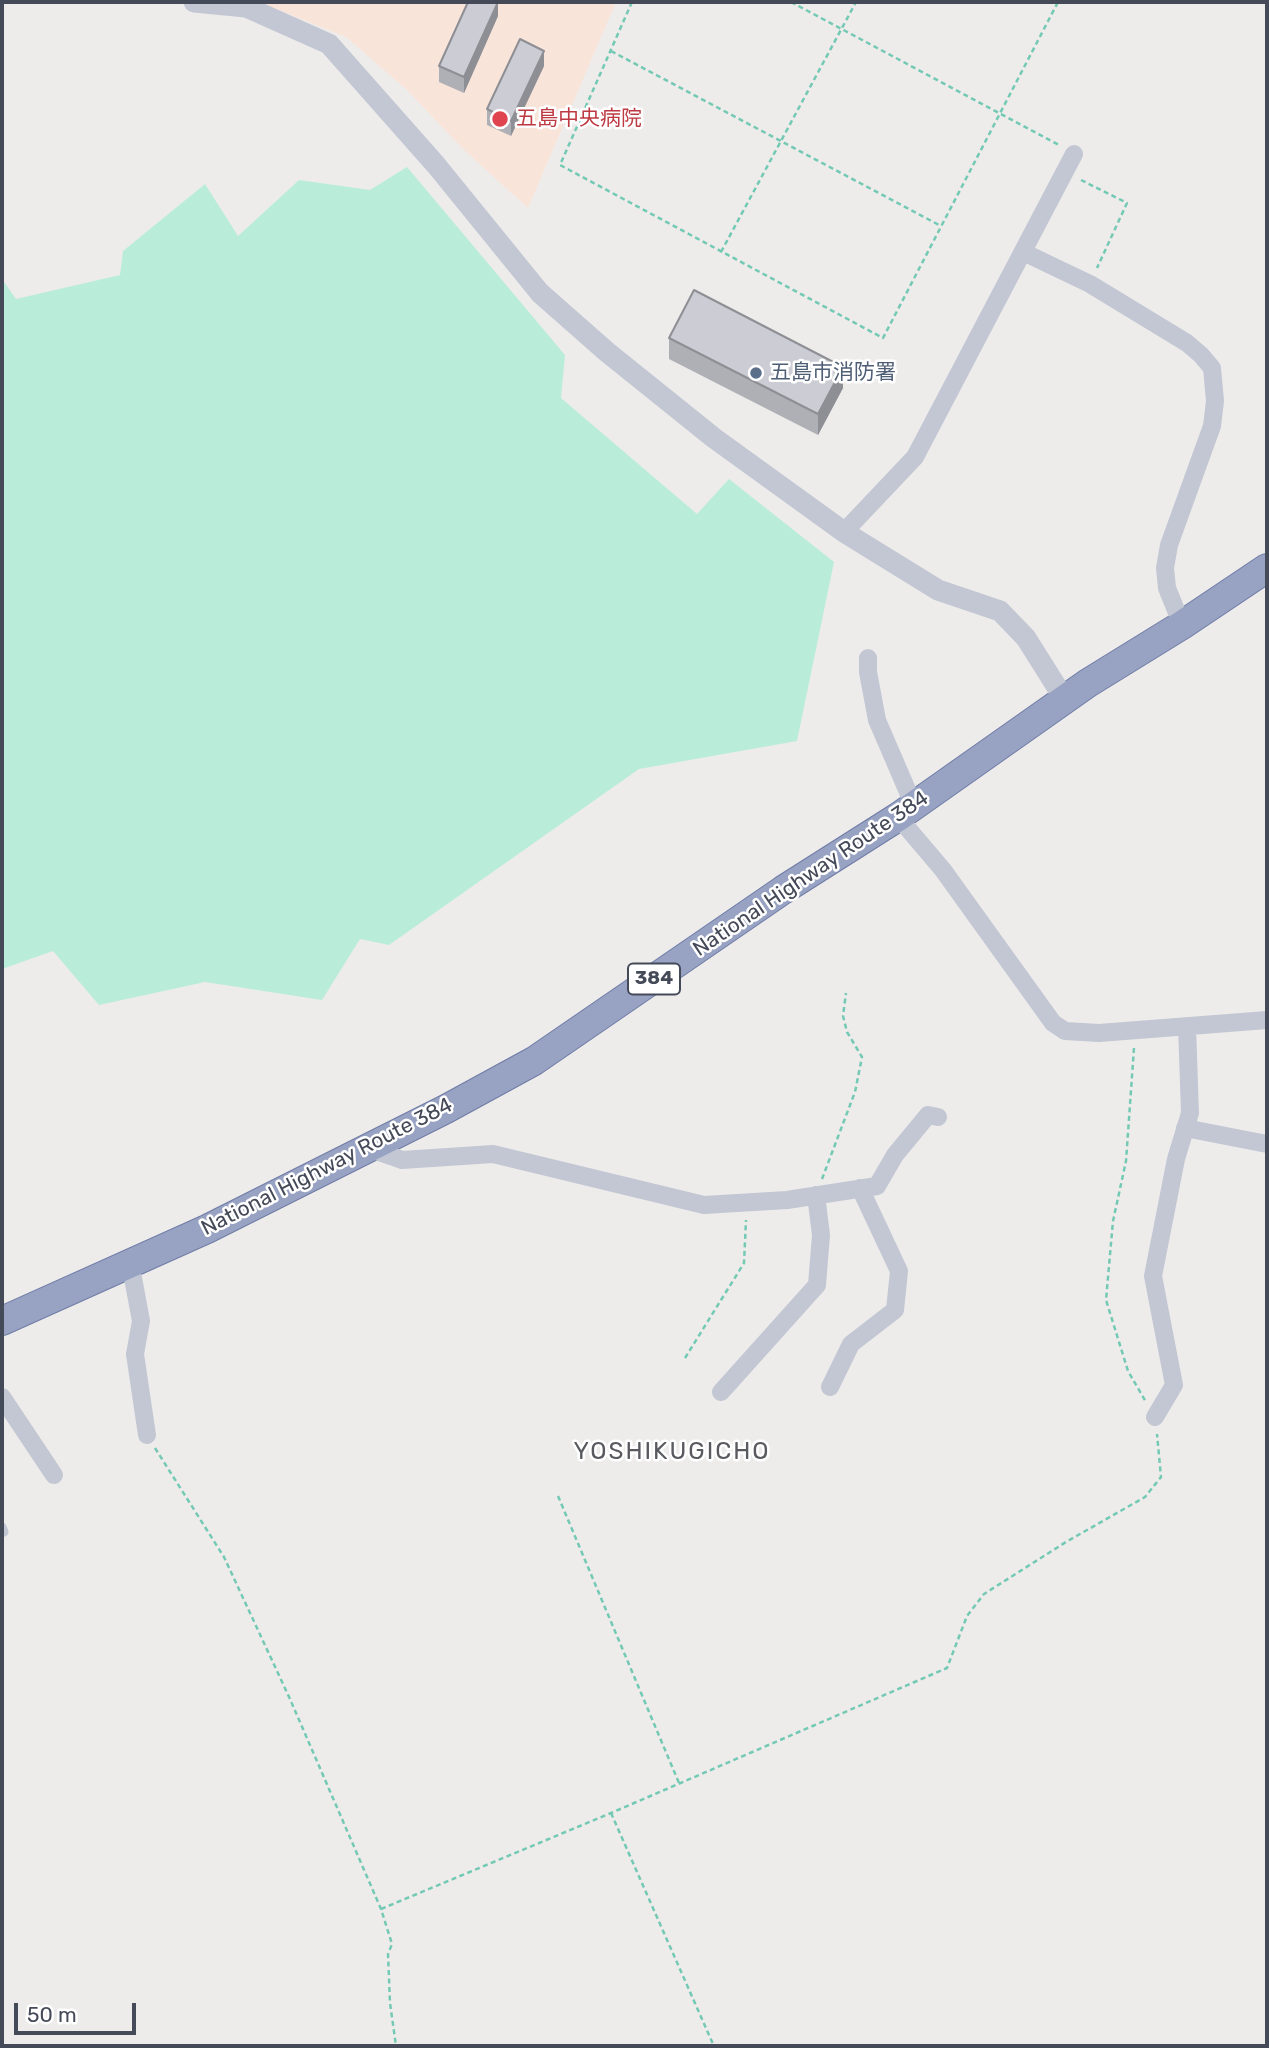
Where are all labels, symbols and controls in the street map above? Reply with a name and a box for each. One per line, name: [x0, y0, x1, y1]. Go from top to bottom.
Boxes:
place label: 五島中央病院: [516, 106, 642, 132]
marker: 五島中央病院: [490, 109, 510, 129]
place label: 五島市消防署: [770, 360, 896, 386]
marker: 五島市消防署: [748, 365, 764, 381]
street label: National Highway Route 384: [689, 786, 933, 962]
road number: 384: [628, 964, 680, 995]
street label: National Highway Route 384: [197, 1093, 457, 1241]
district label: YOSHIKUGICHO: [575, 1438, 769, 1466]
scale bar: [18, 1988, 140, 2032]
text: 50 m: [27, 2002, 77, 2027]

